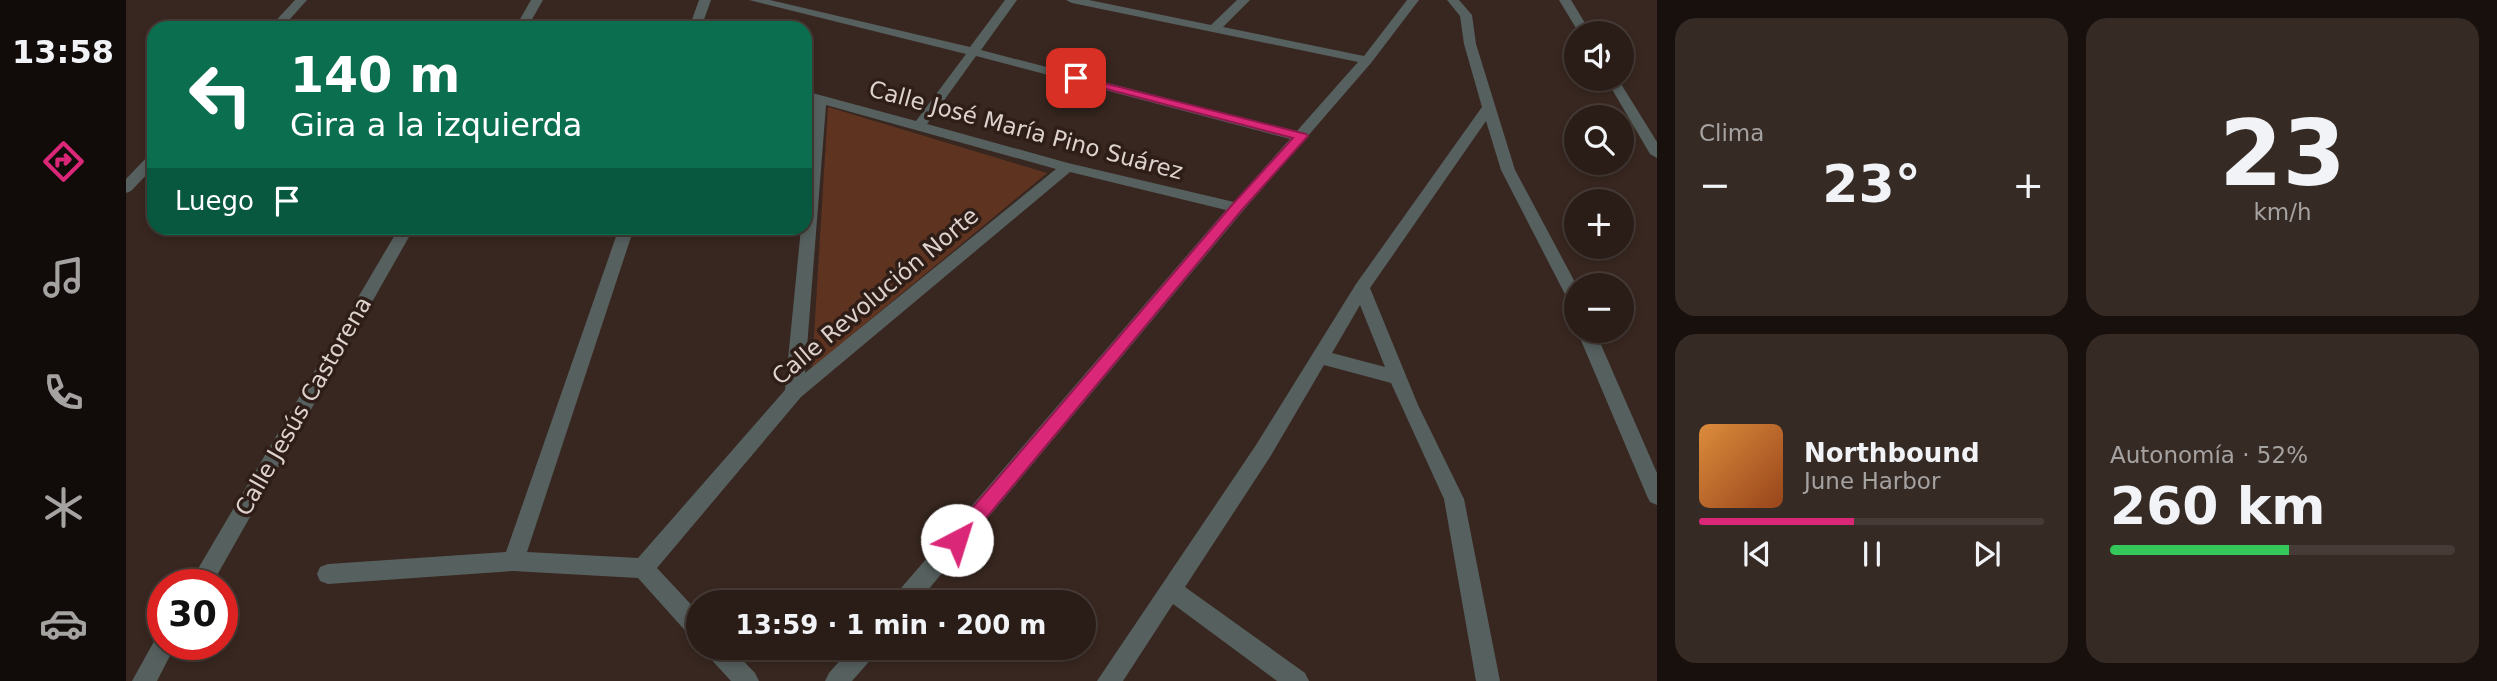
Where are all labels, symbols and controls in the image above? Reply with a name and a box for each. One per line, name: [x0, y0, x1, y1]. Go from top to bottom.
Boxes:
map controls: [1564, 21, 1634, 343]
button: sound: [1564, 21, 1634, 91]
text: 13:58: [12, 33, 114, 71]
text: 140 m: [290, 47, 460, 104]
pin: [1046, 48, 1106, 108]
icon: left: [175, 49, 266, 140]
icon: arrive: [1057, 59, 1095, 97]
street label: Calle José María Pino Suárez: [866, 76, 1186, 184]
text: 23: [2219, 101, 2346, 206]
button: search: [1564, 105, 1634, 175]
text: Gira a la izquierda: [290, 106, 582, 144]
text: Clima: [1699, 120, 1764, 146]
icon: directions: [39, 137, 88, 186]
text: 23°: [1822, 154, 1921, 214]
text: −: [1699, 163, 1731, 207]
text: +: [2012, 163, 2044, 207]
icon: arrive: [268, 182, 306, 220]
text: Luego: [175, 186, 254, 216]
button: +: [1564, 189, 1634, 259]
text: km/h: [2253, 199, 2312, 225]
street label: Calle Revolución Norte: [767, 202, 983, 390]
icon: music: [39, 253, 88, 302]
button: −: [1564, 273, 1634, 343]
street label: Calle Jesús Castorena: [230, 292, 376, 520]
icon: phone: [39, 368, 88, 417]
text: Northbound: [1804, 438, 1980, 468]
text: Autonomía · 52%: [2110, 442, 2308, 468]
text: June Harbor: [1804, 468, 1940, 494]
text: 260 km: [2110, 476, 2325, 536]
icon: climate: [39, 483, 88, 532]
position arrow: [920, 503, 994, 577]
icon: previous: [1738, 535, 1776, 573]
icon: pause: [1853, 535, 1891, 573]
icon: next: [1968, 535, 2006, 573]
speed limit sign: 30: [147, 569, 238, 660]
icon: car: [39, 599, 88, 648]
text: 13:59 · 1 min · 200 m: [736, 610, 1046, 640]

